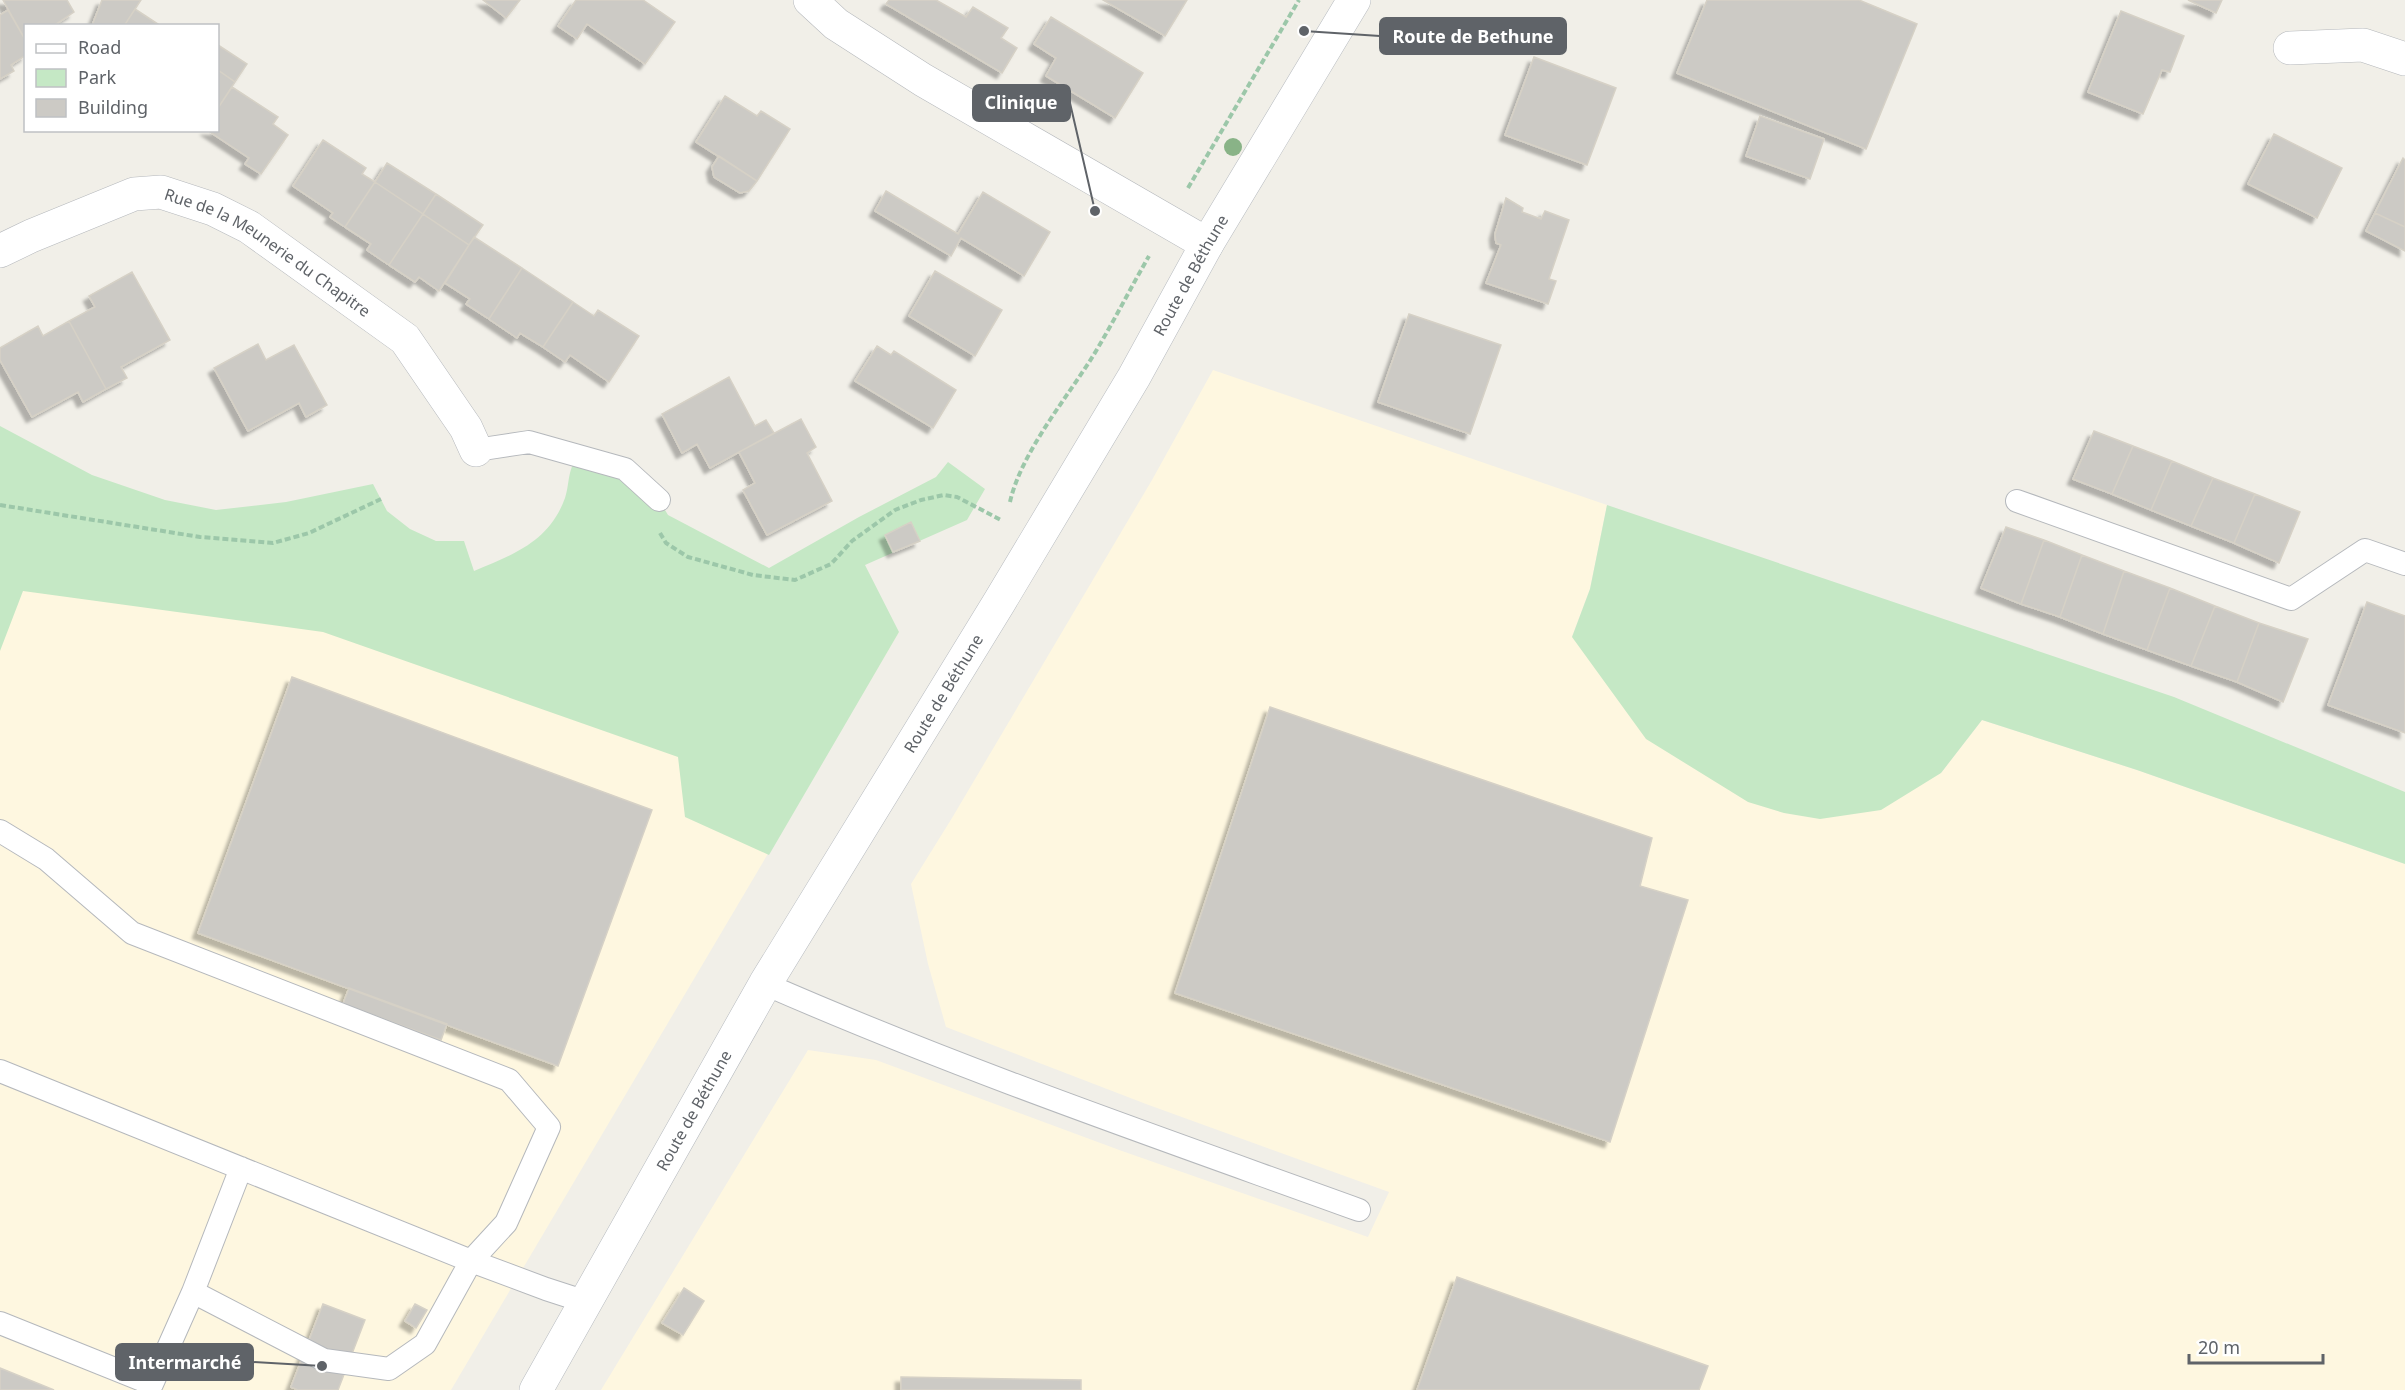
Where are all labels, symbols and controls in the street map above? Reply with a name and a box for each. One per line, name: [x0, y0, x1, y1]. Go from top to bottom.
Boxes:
callout: Route de Bethune: [1380, 18, 1566, 54]
legend: [24, 24, 219, 132]
text: Route de Bethune: [1392, 24, 1554, 48]
text: Road: [78, 35, 121, 59]
text: Park: [78, 65, 116, 89]
callout: Clinique: [973, 85, 1070, 121]
text: Clinique: [984, 90, 1058, 114]
text: Building: [78, 95, 148, 119]
street label: Rue de la Meunerie du Chapitre: [162, 183, 375, 322]
street label: Route de Béthune: [1148, 210, 1233, 340]
street label: Route de Béthune: [898, 630, 988, 757]
street label: Route de Béthune: [651, 1046, 737, 1175]
scale bar: [2189, 1327, 2322, 1365]
text: 20 m: [2198, 1335, 2240, 1359]
callout: Intermarché: [116, 1344, 253, 1380]
text: Intermarché: [128, 1350, 242, 1374]

